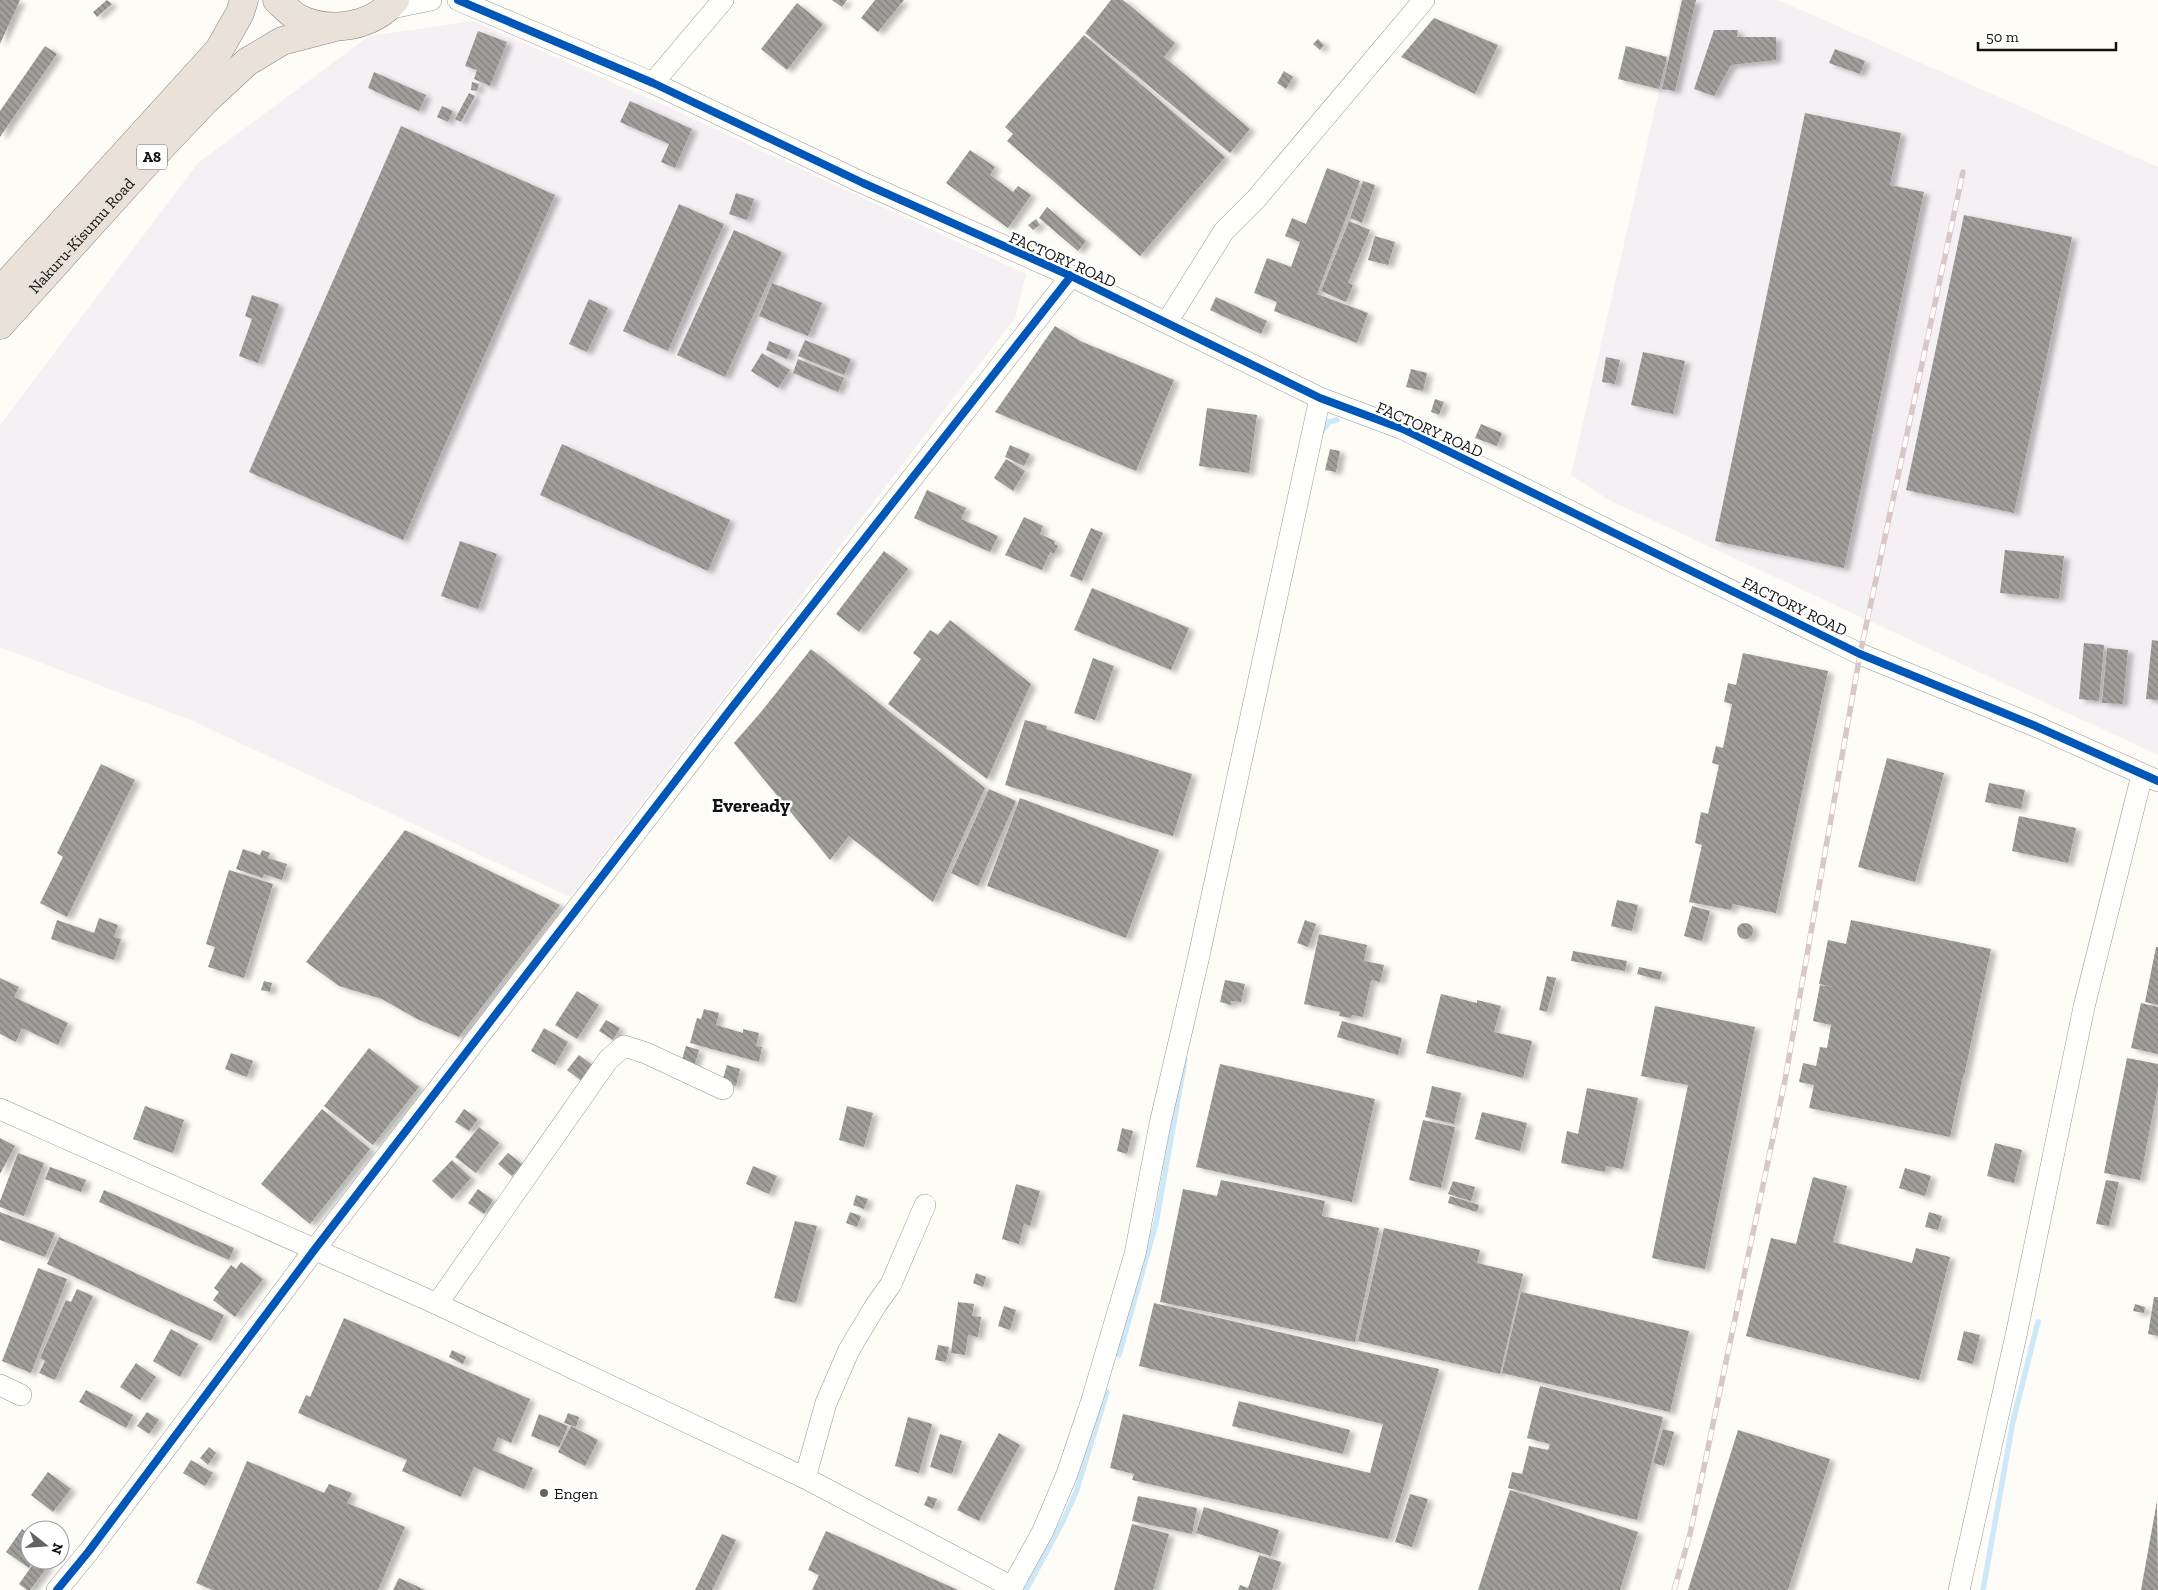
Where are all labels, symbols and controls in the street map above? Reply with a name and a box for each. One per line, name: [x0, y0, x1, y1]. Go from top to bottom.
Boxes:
scale bar: [1978, 20, 2116, 52]
text: 50 m: [1986, 28, 2019, 46]
road number: A8: [137, 144, 167, 170]
street label: Nakuru-Kisumu Road: [25, 174, 139, 297]
street label: FACTORY ROAD: [1006, 227, 1119, 291]
street label: FACTORY ROAD: [1373, 397, 1486, 461]
street label: FACTORY ROAD: [1739, 573, 1851, 640]
district label: Eveready: [712, 794, 790, 817]
place label: Engen: [554, 1484, 599, 1503]
marker: Engen: [538, 1487, 550, 1499]
north arrow: [20, 1520, 70, 1570]
text: N: [47, 1541, 67, 1557]

